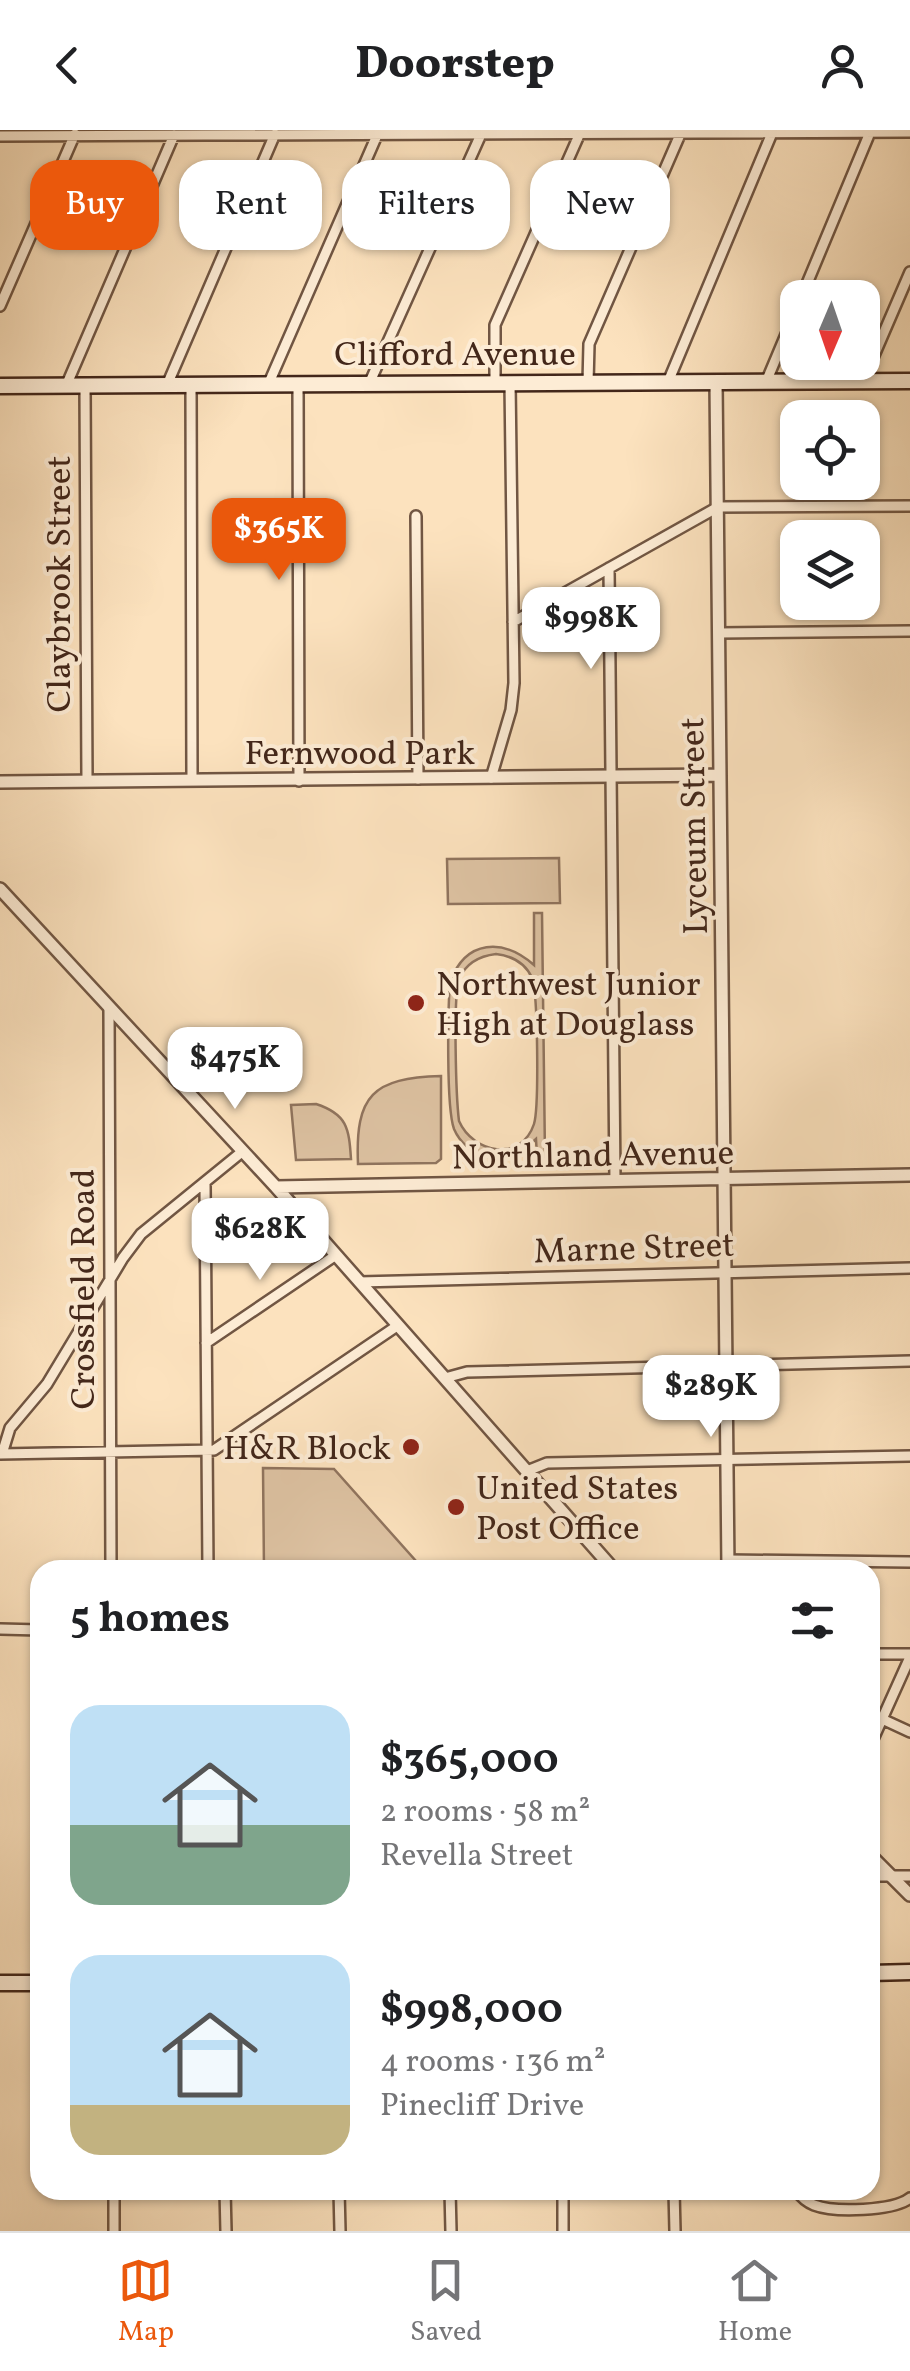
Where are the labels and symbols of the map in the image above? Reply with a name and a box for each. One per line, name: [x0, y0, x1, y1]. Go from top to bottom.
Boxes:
north arrow: [780, 280, 880, 380]
street label: Clifford Avenue: [334, 332, 576, 380]
street label: Claybrook Street: [37, 455, 85, 713]
pin: $365K: [209, 498, 349, 583]
pin: $998K: [521, 587, 661, 672]
street label: Lyceum Street: [670, 717, 722, 935]
street label: Fernwood Park: [245, 731, 475, 779]
place label: Northwest Junior High at Douglass: [436, 962, 701, 1050]
marker: Northwest Junior High at Douglass: [405, 992, 427, 1014]
pin: $475K: [165, 1027, 305, 1112]
street label: Northland Avenue: [451, 1131, 735, 1183]
street label: Crossfield Road: [61, 1169, 109, 1409]
pin: $628K: [190, 1198, 330, 1283]
street label: Marne Street: [533, 1223, 735, 1277]
pin: $289K: [641, 1355, 781, 1440]
place label: H&R Block: [223, 1426, 391, 1474]
marker: H&R Block: [400, 1436, 422, 1458]
place label: United States Post Office: [476, 1466, 678, 1554]
marker: United States Post Office: [445, 1496, 467, 1518]

